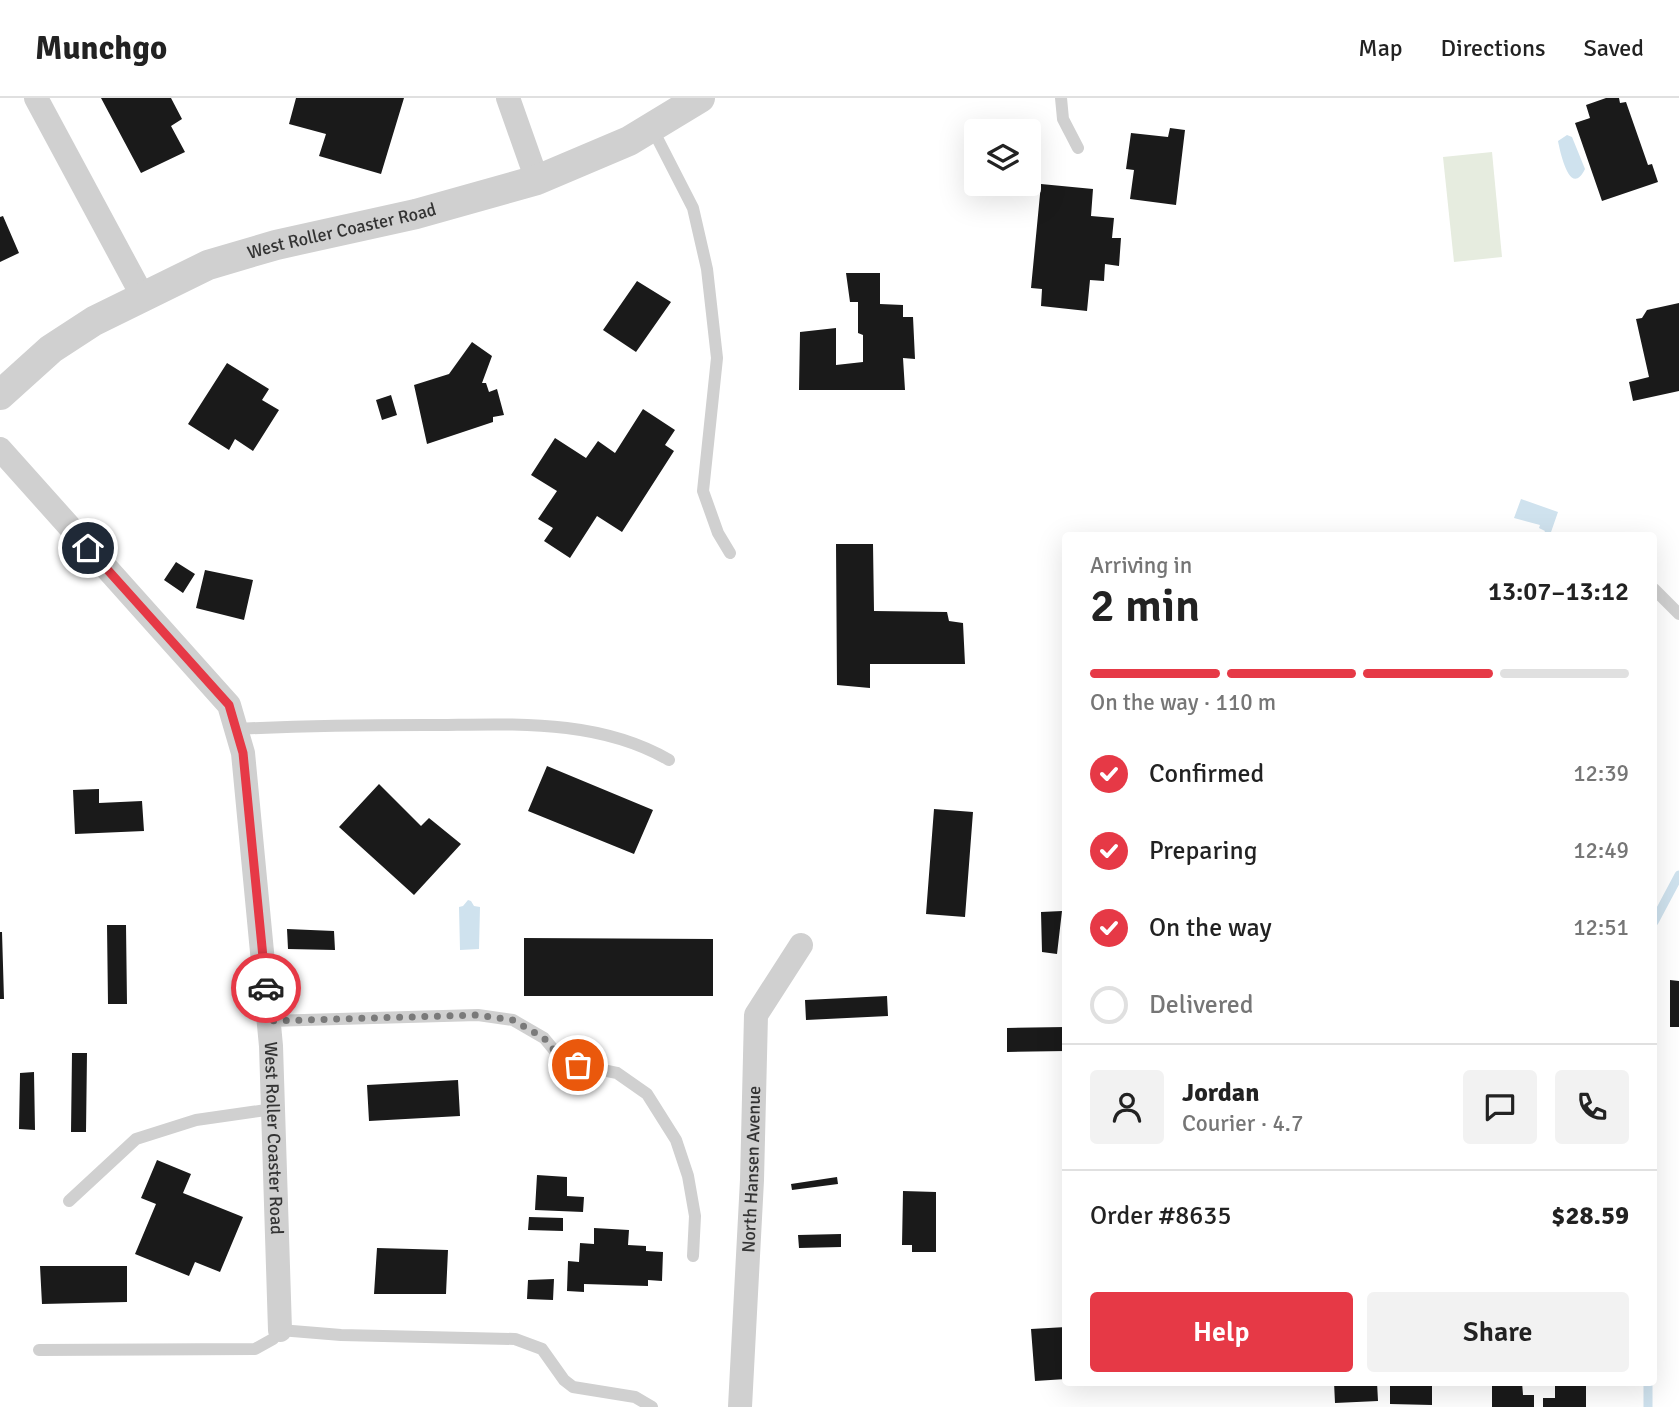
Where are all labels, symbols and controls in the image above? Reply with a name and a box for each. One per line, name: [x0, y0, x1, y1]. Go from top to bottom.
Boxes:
text: Munchgo: [35, 28, 167, 69]
text: Map: [1358, 33, 1403, 63]
text: Directions: [1441, 33, 1546, 63]
text: Saved: [1584, 33, 1644, 63]
map controls: [964, 119, 1041, 196]
button: layers: [964, 119, 1041, 196]
street label: West Roller Coaster Road: [245, 198, 438, 264]
pin: [58, 518, 118, 578]
icon: home: [69, 529, 107, 567]
text: Arriving in: [1090, 551, 1192, 580]
text: 13:07–13:12: [1488, 576, 1629, 608]
text: 2 min: [1090, 578, 1200, 634]
text: On the way · 110 m: [1090, 688, 1276, 717]
icon: check: [1090, 755, 1128, 793]
text: Confirmed: [1149, 758, 1264, 790]
text: 12:39: [1573, 759, 1629, 788]
icon: check: [1090, 832, 1128, 870]
text: Preparing: [1149, 835, 1257, 867]
text: 12:49: [1573, 836, 1629, 865]
icon: check: [1090, 909, 1128, 947]
text: On the way: [1149, 912, 1272, 944]
text: 12:51: [1573, 913, 1629, 942]
courier: [231, 953, 301, 1023]
icon: car: [247, 969, 285, 1007]
text: Delivered: [1149, 989, 1254, 1021]
pin: [548, 1035, 608, 1095]
street label: West Roller Coaster Road: [260, 1041, 288, 1235]
icon: bag: [559, 1046, 597, 1084]
button: person: [1090, 1070, 1164, 1144]
button: chat: [1463, 1070, 1537, 1144]
button: phone: [1555, 1070, 1629, 1144]
text: Jordan: [1182, 1077, 1259, 1109]
street label: North Hansen Avenue: [737, 1086, 765, 1253]
text: Courier · 4.7: [1182, 1109, 1303, 1138]
text: Order #8635: [1090, 1200, 1231, 1232]
text: $28.59: [1551, 1200, 1629, 1232]
button: Help: [1090, 1292, 1353, 1372]
button: Share: [1367, 1292, 1629, 1372]

